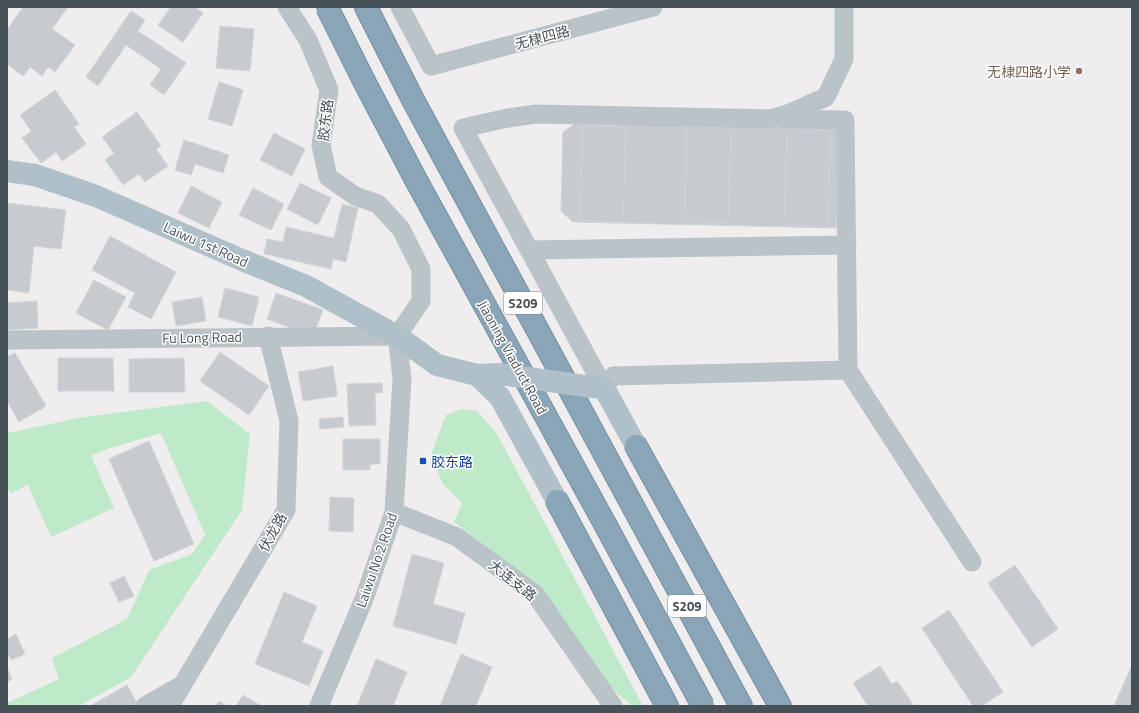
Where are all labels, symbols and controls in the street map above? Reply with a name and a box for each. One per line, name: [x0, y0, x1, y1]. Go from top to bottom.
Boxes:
street label: 无棣四路: [512, 20, 572, 54]
place label: 无棣四路小学: [987, 61, 1071, 82]
marker: 无棣四路小学: [1074, 66, 1084, 76]
street label: 胶东路: [312, 98, 338, 142]
street label: Laiwu 1st Road: [160, 216, 252, 272]
road number: S209: [504, 292, 542, 314]
street label: Jiaoning Viaduct Road: [473, 296, 553, 418]
street label: Fu Long Road: [162, 326, 242, 348]
place label: 胶东路: [431, 451, 473, 472]
marker: 胶东路: [418, 456, 428, 466]
street label: 伏龙路: [253, 509, 291, 555]
street label: Laiwu No.2 Road: [350, 510, 402, 610]
street label: 大连支路: [485, 554, 541, 606]
road number: S209: [668, 595, 706, 617]

